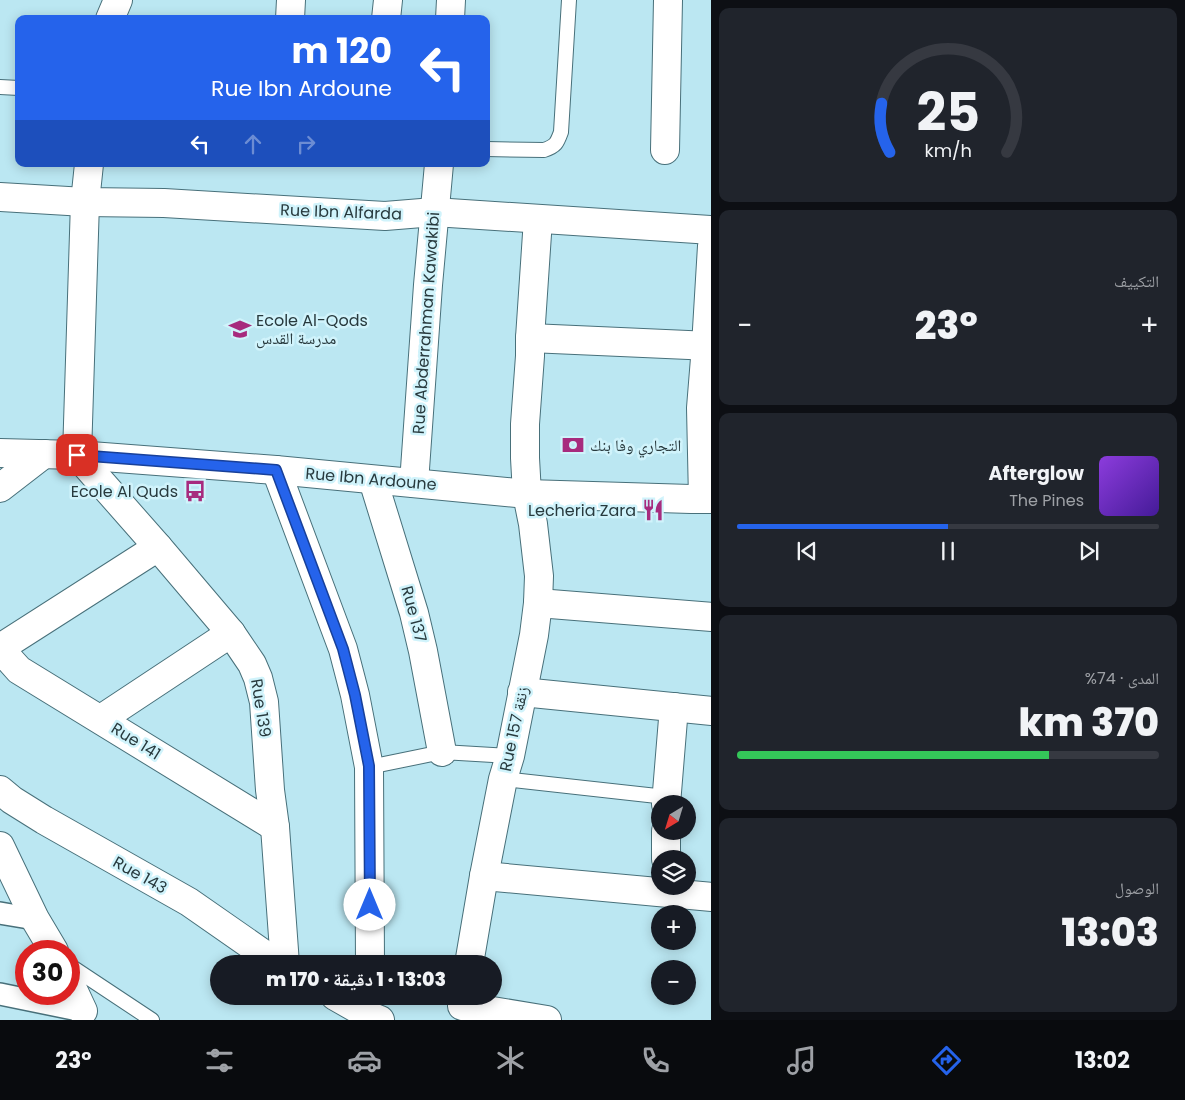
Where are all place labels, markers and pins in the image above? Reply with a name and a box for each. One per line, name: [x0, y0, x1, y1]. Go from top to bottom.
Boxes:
place label: Ecole Al-Qods مدرسة القدس: [256, 309, 368, 350]
school or university icon: Ecole Al-Qods مدرسة القدس: [227, 316, 253, 342]
bank icon: التجاري وفا بنك: [560, 432, 586, 458]
pin: [56, 434, 98, 476]
place label: التجاري وفا بنك: [590, 434, 681, 458]
bus stop icon: Ecole Al Quds: [182, 478, 208, 504]
place label: Ecole Al Quds: [71, 480, 178, 503]
restaurant icon: Lecheria Zara: [640, 497, 666, 523]
place label: Lecheria Zara: [528, 499, 636, 522]

